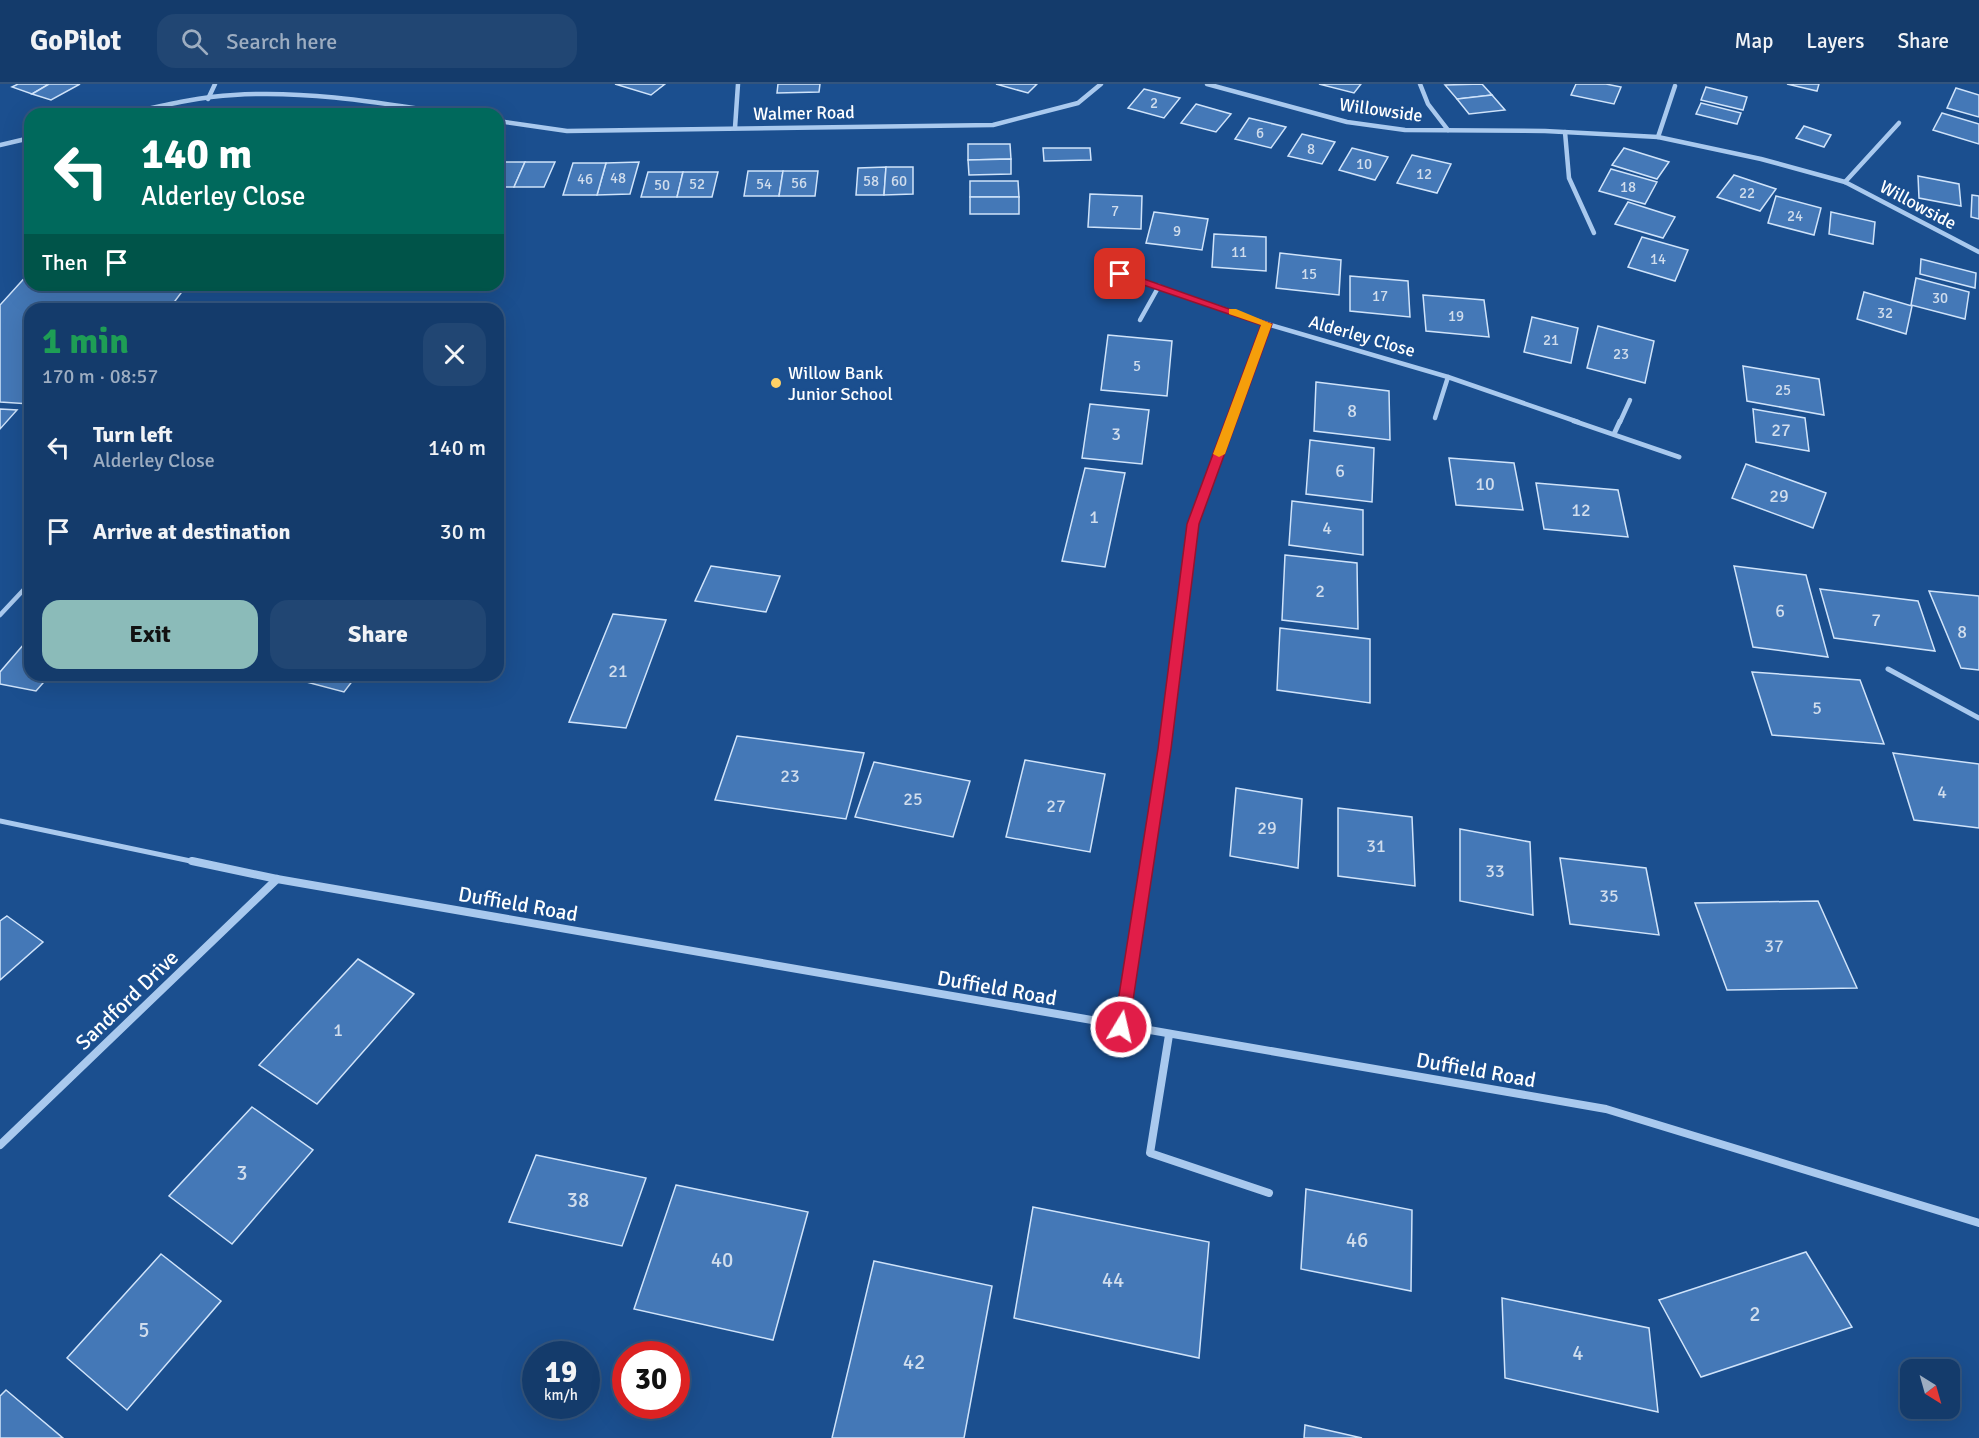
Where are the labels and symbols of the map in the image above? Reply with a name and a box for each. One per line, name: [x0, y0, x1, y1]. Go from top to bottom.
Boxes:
street label: Willowside: [1338, 93, 1424, 127]
house number: 2: [1150, 94, 1158, 112]
street label: Walmer Road: [753, 101, 855, 125]
house number: 6: [1256, 124, 1264, 142]
house number: 8: [1307, 140, 1315, 158]
house number: 10: [1356, 155, 1372, 173]
house number: 12: [1416, 165, 1432, 183]
house number: 48: [610, 169, 626, 187]
house number: 46: [577, 170, 593, 188]
house number: 58: [863, 172, 879, 190]
house number: 60: [891, 172, 907, 190]
house number: 56: [791, 174, 807, 192]
house number: 52: [689, 175, 705, 193]
house number: 54: [756, 175, 772, 193]
house number: 50: [654, 176, 670, 194]
street label: Willowside: [1876, 176, 1960, 234]
house number: 18: [1620, 178, 1636, 196]
house number: 22: [1739, 184, 1755, 202]
house number: 7: [1111, 202, 1119, 220]
house number: 24: [1787, 207, 1803, 225]
house number: 9: [1173, 222, 1181, 240]
house number: 11: [1231, 243, 1247, 261]
pin: [1094, 248, 1145, 299]
house number: 14: [1650, 250, 1666, 268]
house number: 15: [1301, 265, 1317, 283]
house number: 17: [1372, 287, 1388, 305]
house number: 30: [1932, 289, 1948, 307]
house number: 32: [1877, 304, 1893, 322]
house number: 19: [1448, 307, 1464, 325]
street label: Alderley Close: [1306, 310, 1418, 362]
house number: 21: [1543, 331, 1559, 349]
house number: 23: [1613, 345, 1629, 363]
house number: 5: [1133, 357, 1141, 375]
place label: Willow Bank Junior School: [788, 362, 893, 405]
marker: Willow Bank Junior School: [769, 376, 783, 390]
house number: 25: [1775, 381, 1791, 399]
house number: 8: [1347, 400, 1357, 422]
house number: 27: [1771, 419, 1791, 441]
house number: 3: [1111, 423, 1121, 445]
house number: 6: [1335, 460, 1345, 482]
house number: 10: [1475, 473, 1495, 495]
house number: 29: [1769, 485, 1789, 507]
house number: 12: [1571, 499, 1591, 521]
house number: 1: [1089, 506, 1099, 528]
house number: 4: [1322, 517, 1332, 539]
house number: 2: [1315, 580, 1325, 602]
house number: 6: [1775, 600, 1785, 622]
house number: 7: [1871, 609, 1881, 631]
house number: 8: [1957, 621, 1967, 643]
house number: 21: [608, 660, 628, 682]
house number: 5: [1812, 697, 1822, 719]
house number: 23: [780, 765, 800, 787]
house number: 4: [1937, 781, 1947, 803]
house number: 25: [903, 788, 923, 810]
house number: 27: [1046, 795, 1066, 817]
house number: 29: [1257, 817, 1277, 839]
house number: 31: [1366, 835, 1386, 857]
house number: 33: [1485, 860, 1505, 882]
street label: Duffield Road: [456, 881, 580, 927]
house number: 35: [1599, 885, 1619, 907]
house number: 37: [1764, 935, 1784, 957]
street label: Sandford Drive: [70, 944, 184, 1056]
street label: Duffield Road: [935, 965, 1059, 1011]
position arrow: [1089, 995, 1153, 1059]
house number: 1: [333, 1019, 343, 1041]
street label: Duffield Road: [1414, 1047, 1538, 1093]
house number: 3: [236, 1160, 248, 1186]
house number: 38: [567, 1187, 589, 1213]
house number: 46: [1346, 1227, 1368, 1253]
house number: 40: [711, 1247, 733, 1273]
house number: 44: [1102, 1267, 1124, 1293]
house number: 2: [1749, 1301, 1761, 1327]
house number: 5: [138, 1317, 150, 1343]
house number: 4: [1572, 1340, 1584, 1366]
speed limit sign: 30: [612, 1341, 690, 1419]
house number: 42: [903, 1349, 925, 1375]
north arrow: [1900, 1359, 1960, 1419]

